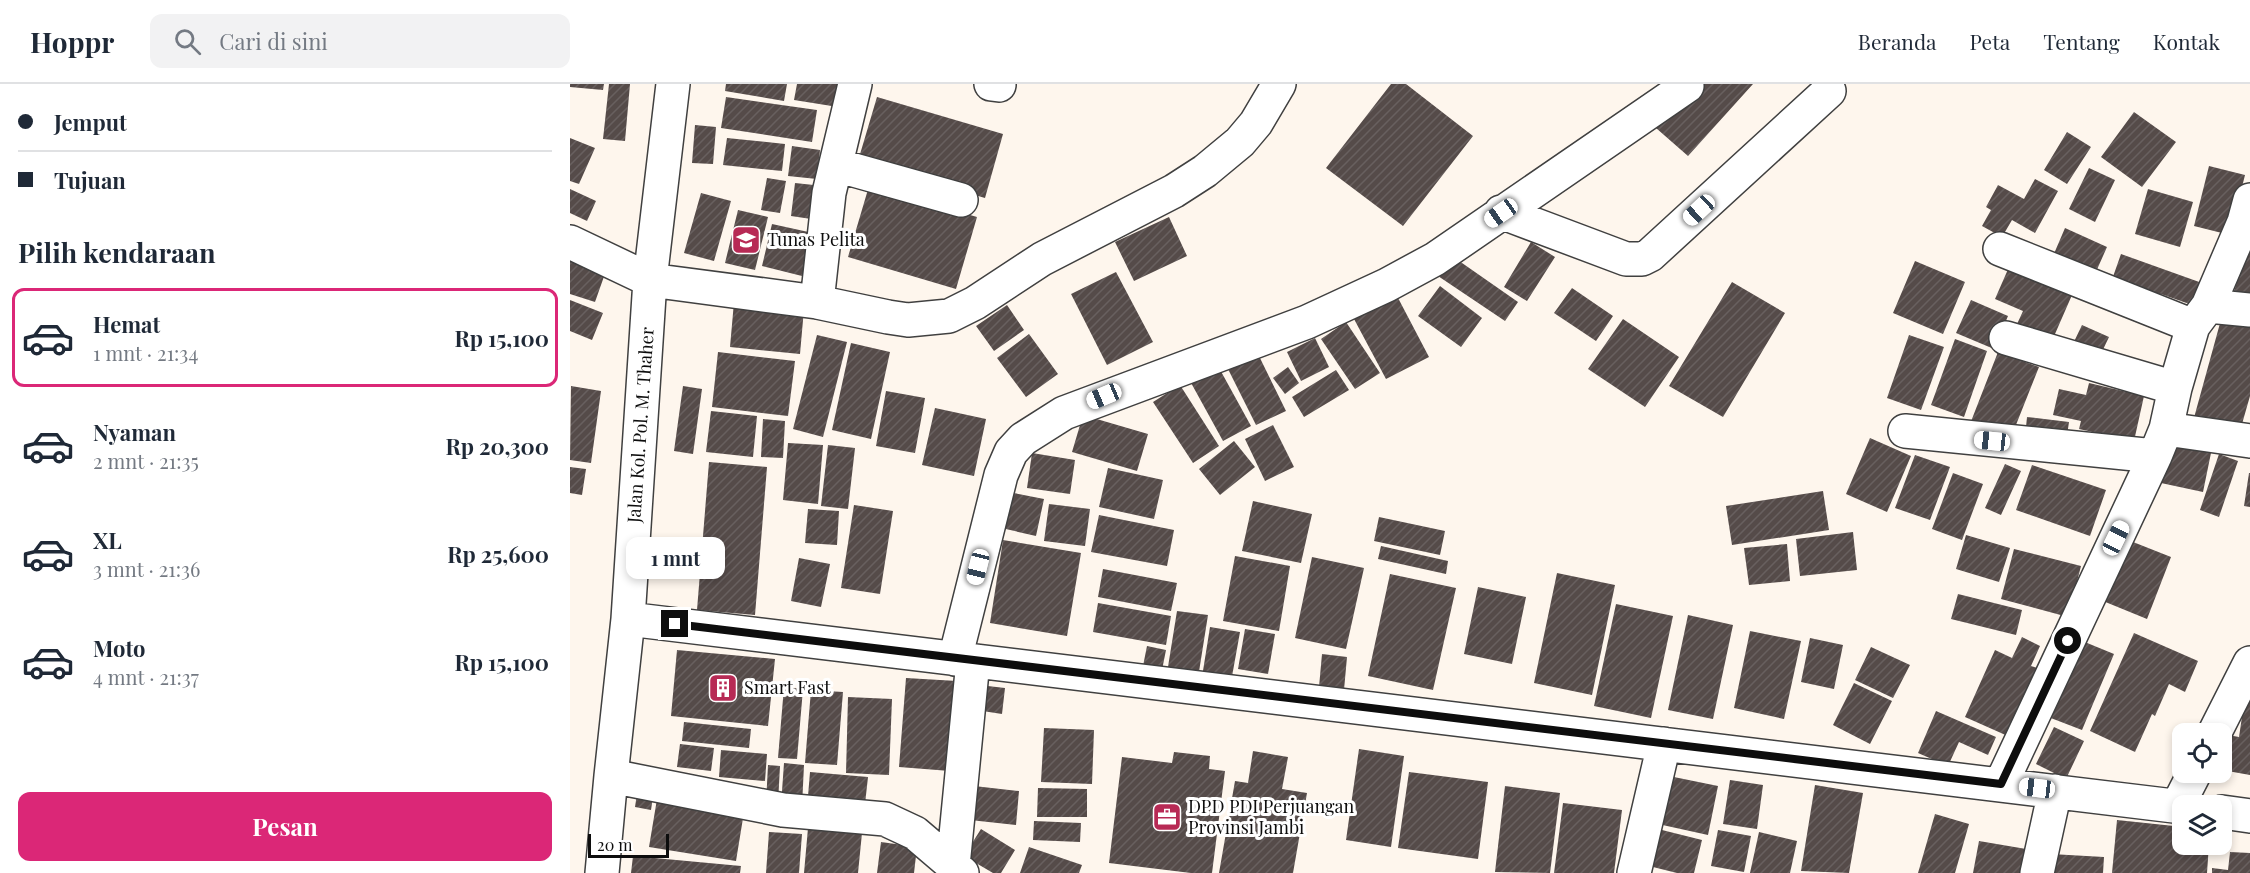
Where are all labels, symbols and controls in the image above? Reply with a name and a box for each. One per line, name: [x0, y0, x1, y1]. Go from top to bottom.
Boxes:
search box: [150, 14, 570, 68]
text: Hoppr: [30, 23, 114, 60]
icon: search: [171, 25, 204, 58]
text: Cari di sini: [219, 26, 328, 56]
text: Beranda: [1858, 27, 1937, 55]
text: Peta: [1970, 27, 2010, 55]
text: Tentang: [2043, 27, 2120, 55]
text: Kontak: [2153, 27, 2220, 55]
text: Jemput: [54, 107, 127, 137]
text: Tujuan: [54, 165, 126, 195]
car: [1680, 191, 1718, 229]
car: [1481, 195, 1521, 231]
school or university icon: Tunas Pelita: [730, 224, 762, 256]
place label: Tunas Pelita: [767, 227, 865, 251]
text: Pilih kendaraan: [18, 234, 216, 270]
text: Hemat: [93, 309, 160, 339]
icon: car: [21, 311, 75, 365]
text: Rp 15,100: [454, 323, 549, 353]
street label: Jalan Kol. Pol. M. Thaher: [621, 326, 659, 525]
text: 1 mnt · 21:34: [93, 339, 198, 366]
car: [1084, 381, 1124, 411]
text: Nyaman: [93, 417, 176, 447]
icon: car: [21, 419, 75, 473]
car: [1973, 430, 2011, 452]
text: Rp 20,300: [446, 431, 549, 461]
text: 2 mnt · 21:35: [93, 447, 199, 474]
car: [2100, 518, 2132, 558]
text: XL: [93, 525, 122, 555]
icon: car: [21, 527, 75, 581]
callout: 1 mnt: [626, 537, 724, 579]
text: Rp 25,600: [447, 539, 549, 569]
text: 1 mnt: [651, 544, 700, 571]
car: [965, 547, 991, 587]
text: 3 mnt · 21:36: [93, 555, 200, 582]
route end: [661, 610, 688, 637]
route start: [2054, 627, 2081, 654]
text: Moto: [93, 633, 146, 663]
icon: car: [21, 635, 75, 689]
text: Rp 15,100: [454, 647, 549, 677]
text: 4 mnt · 21:37: [93, 663, 199, 690]
building icon: Smart Fast: [707, 672, 739, 704]
place label: Smart Fast: [744, 675, 831, 699]
map controls: [2172, 723, 2232, 855]
button: locate: [2172, 723, 2232, 783]
car: [2018, 777, 2056, 799]
button: Pesan: [18, 792, 552, 861]
place label: DPD PDI Perjuangan Provinsi Jambi: [1188, 794, 1354, 839]
button: layers: [2172, 795, 2232, 855]
office icon: DPD PDI Perjuangan Provinsi Jambi: [1151, 801, 1183, 833]
scale bar: [588, 831, 669, 858]
text: 20 m: [597, 834, 632, 855]

